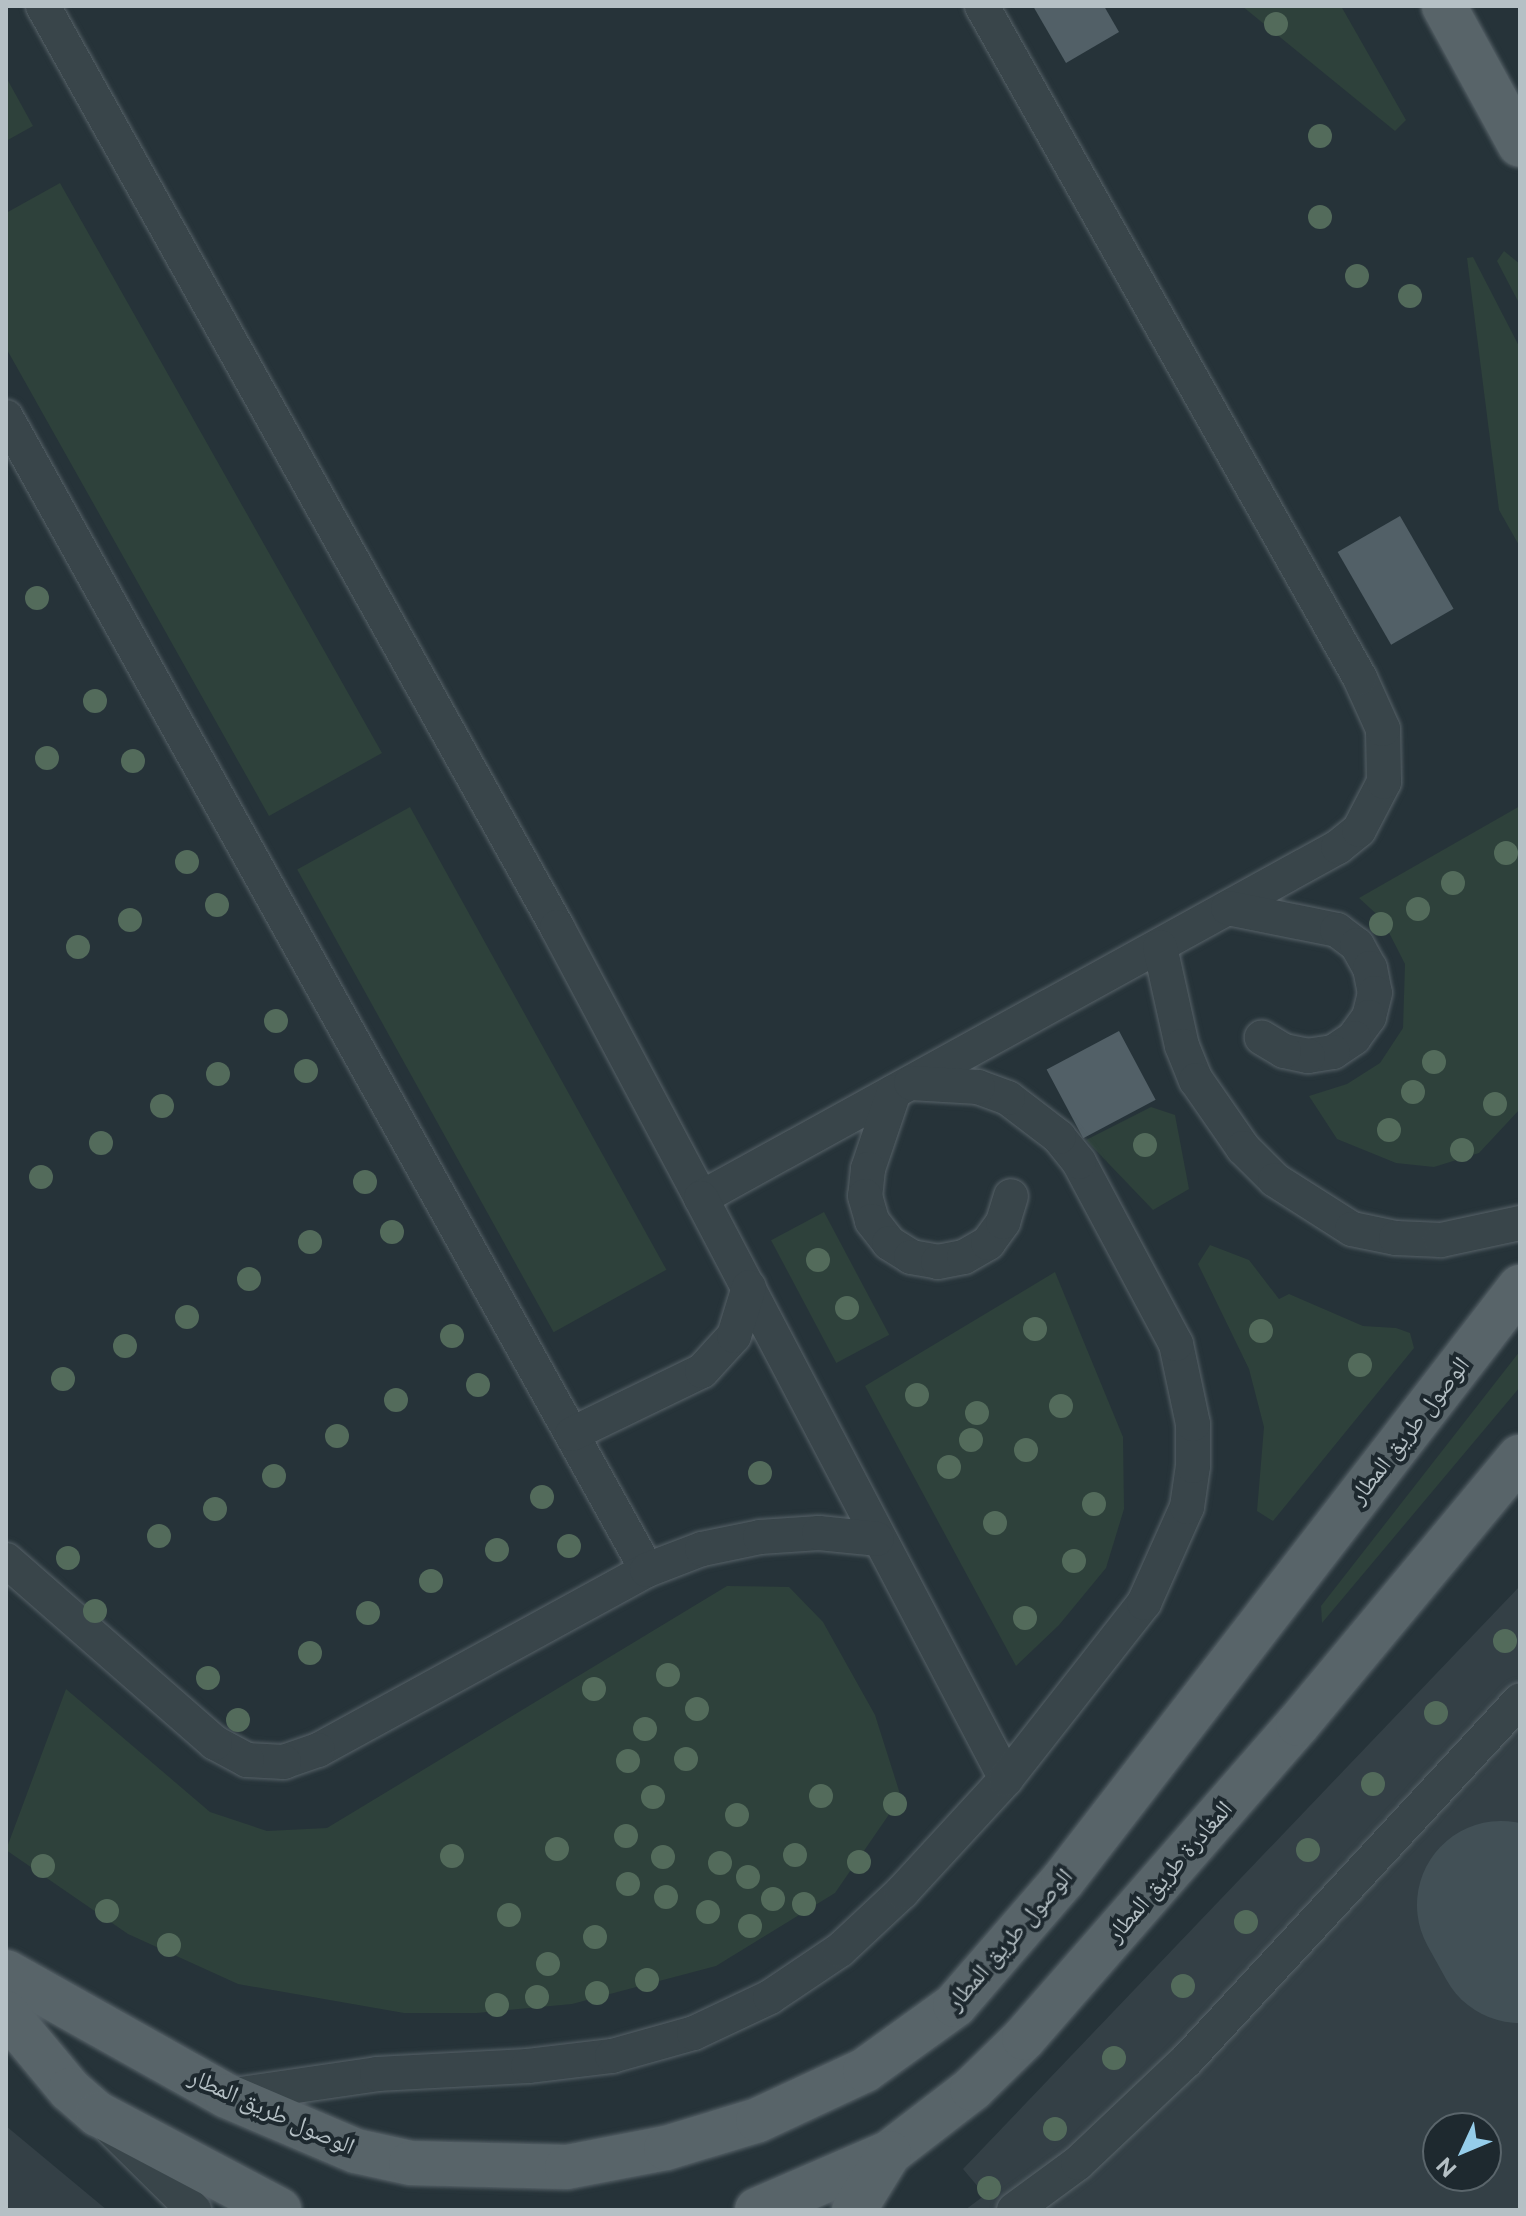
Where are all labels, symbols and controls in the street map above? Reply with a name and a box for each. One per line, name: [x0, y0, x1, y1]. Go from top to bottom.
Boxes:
street label: الوصول طريق المطار: [1343, 1351, 1475, 1509]
street label: المغادرة طريق المطار: [1100, 1794, 1238, 1948]
street label: الوصول طريق المطار: [940, 1862, 1078, 2016]
street label: الوصول طريق المطار: [185, 2062, 359, 2160]
north arrow: [1422, 2112, 1502, 2192]
text: N: [1431, 2152, 1462, 2183]

